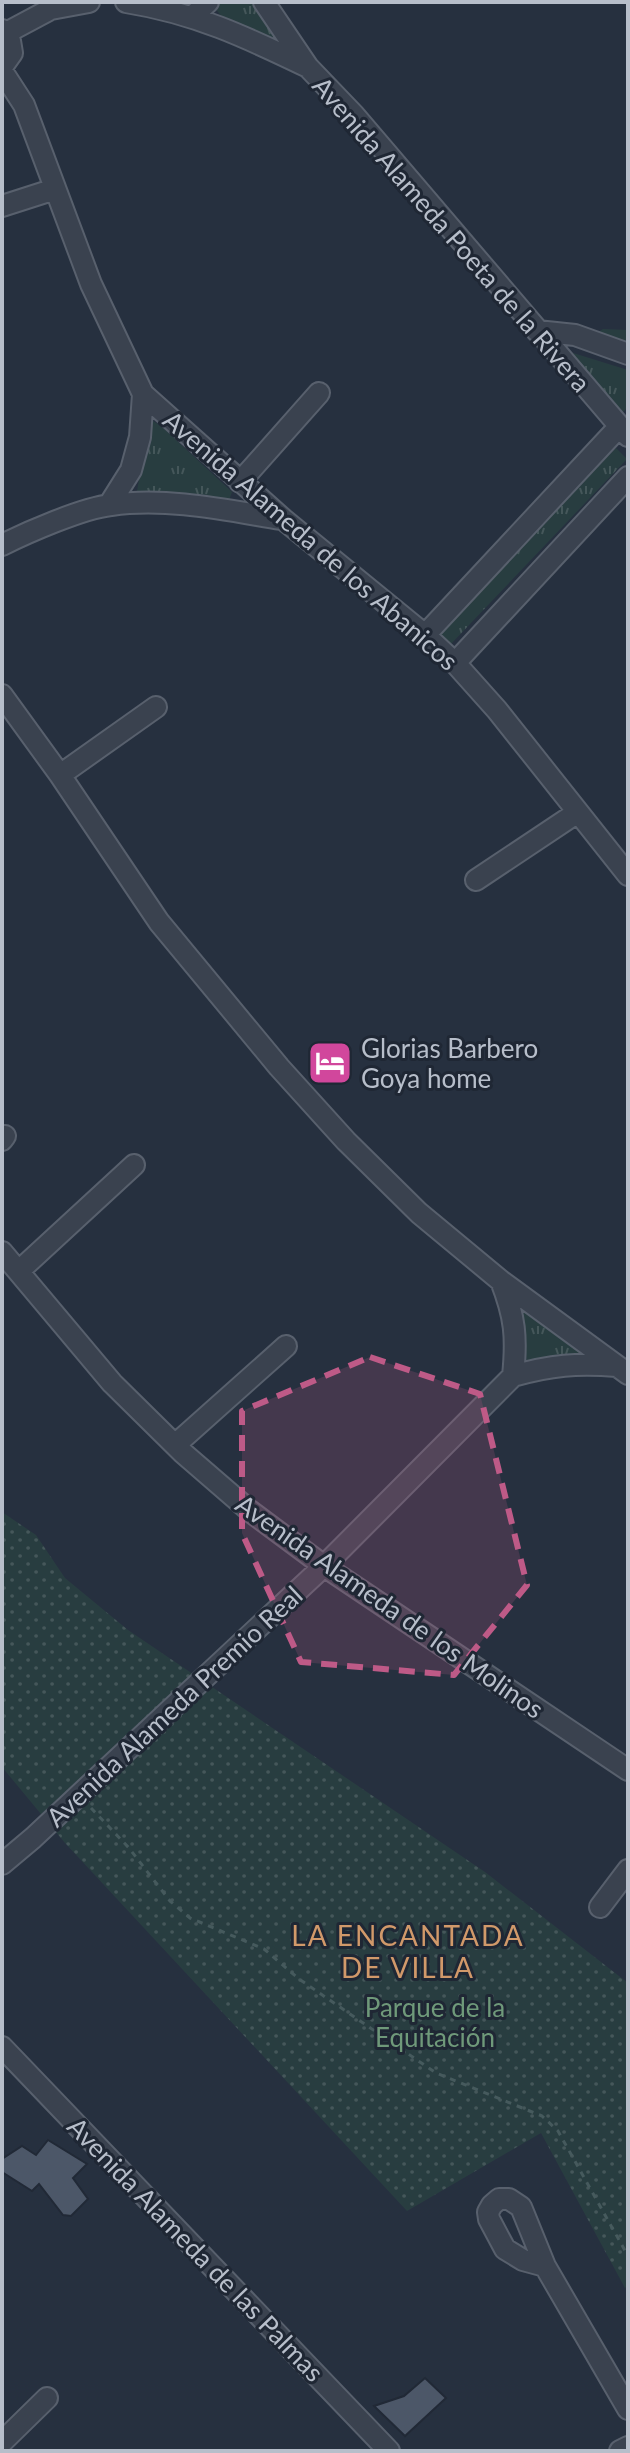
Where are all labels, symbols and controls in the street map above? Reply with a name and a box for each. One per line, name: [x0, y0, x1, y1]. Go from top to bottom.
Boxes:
street label: Avenida Alameda Poeta de la Rivera: [306, 70, 598, 398]
street label: Avenida Alameda de los Abanicos: [157, 403, 465, 677]
place label: Glorias Barbero Goya home: [361, 1032, 538, 1094]
hotel icon: Glorias Barbero Goya home: [306, 1039, 354, 1087]
street label: Avenida Alameda de los Molinos: [230, 1487, 550, 1725]
street label: Avenida Alameda Premio Real: [39, 1579, 309, 1833]
district label: LA ENCANTADA DE VILLA: [291, 1918, 525, 1984]
park label: Parque de la Equitación: [365, 1991, 505, 2053]
street label: Avenida Alameda de las Palmas: [61, 2110, 331, 2388]

